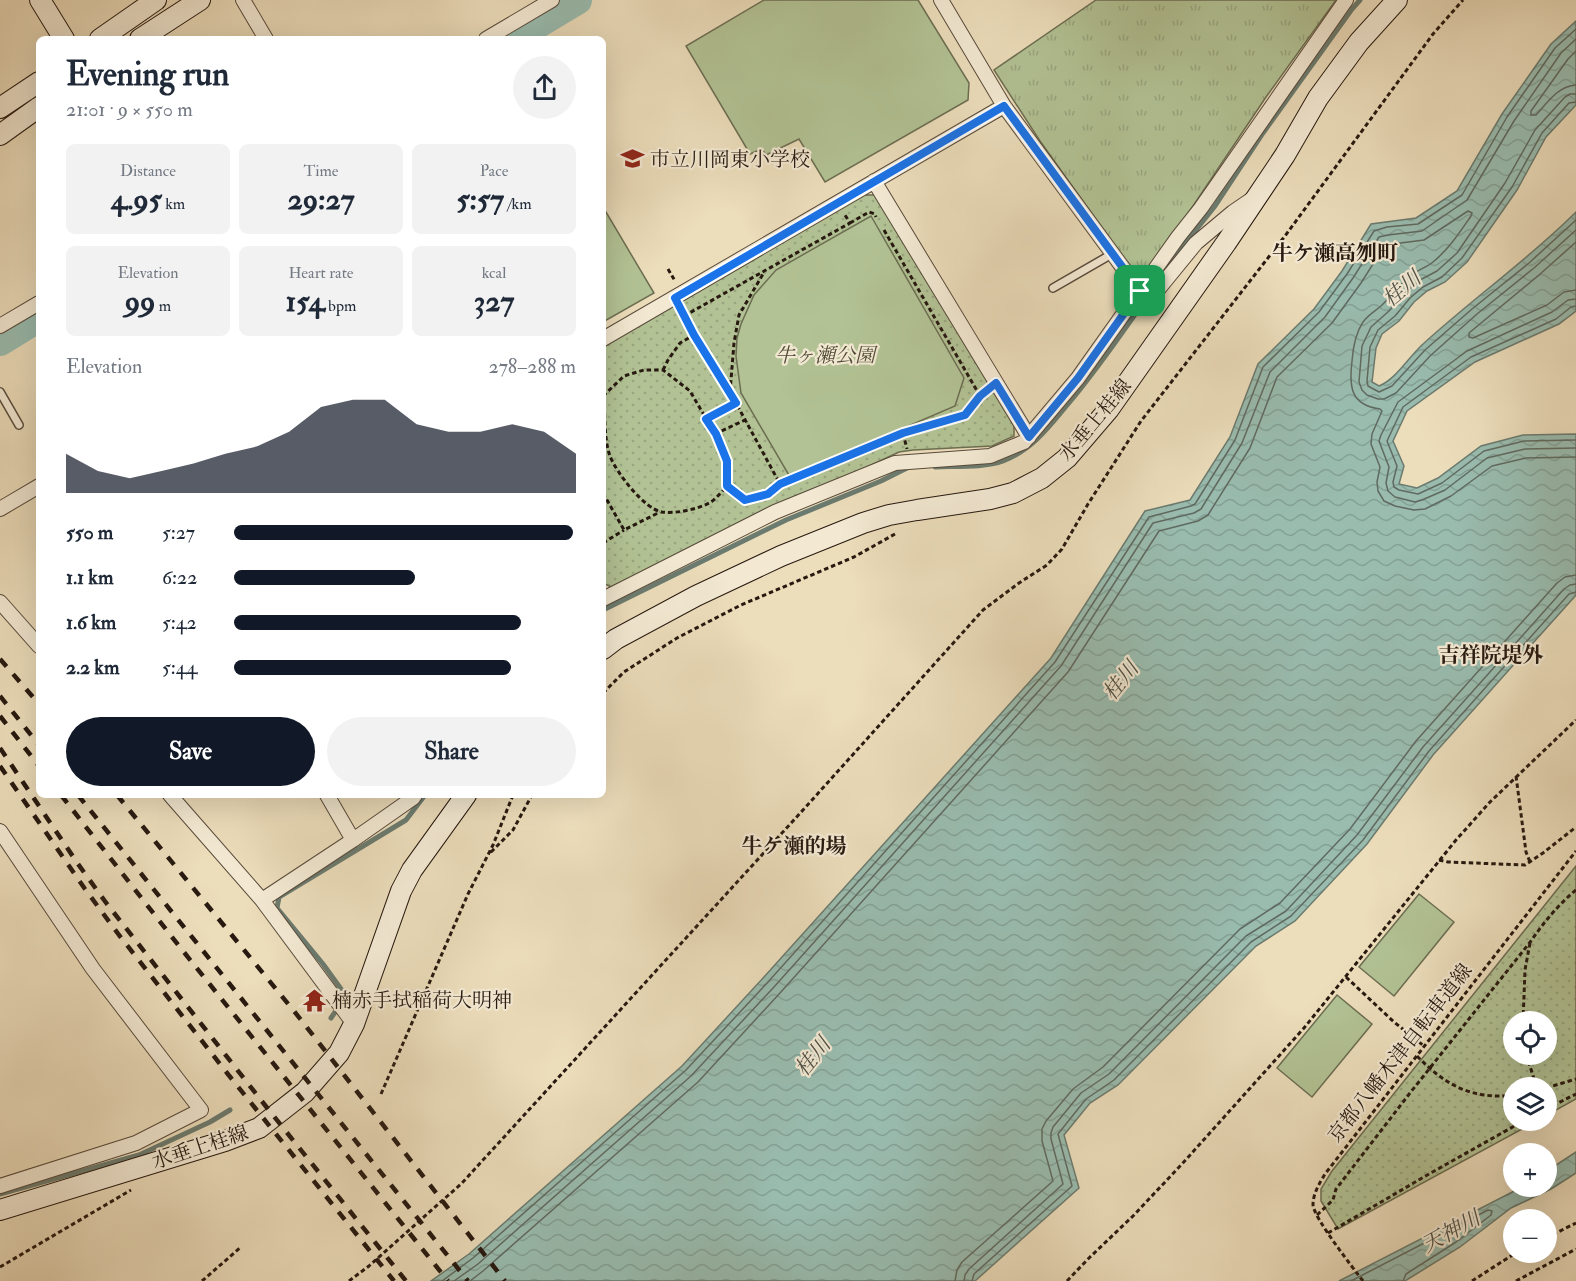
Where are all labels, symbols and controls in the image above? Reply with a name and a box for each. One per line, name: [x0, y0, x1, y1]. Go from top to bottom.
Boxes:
text: Evening run: [66, 54, 229, 95]
button: share: [513, 56, 576, 119]
text: 21:01 · 9 × 550 m: [66, 97, 193, 122]
school or university icon: 市立川岡東小学校: [619, 146, 645, 172]
place label: 市立川岡東小学校: [650, 147, 810, 172]
text: Distance: [120, 161, 176, 181]
text: Time: [304, 161, 338, 181]
text: Pace: [480, 161, 508, 181]
text: 4.95: [111, 181, 162, 218]
text: 29:27: [288, 181, 354, 218]
text: 5:57: [456, 181, 504, 218]
text: km: [162, 194, 185, 214]
text: /km: [504, 194, 532, 214]
district label: 牛ケ瀬高刎町: [1272, 240, 1398, 267]
text: Elevation: [118, 263, 178, 283]
text: Heart rate: [288, 263, 354, 283]
text: kcal: [482, 263, 506, 283]
water label: 桂川: [1377, 264, 1428, 313]
pin: [1114, 265, 1165, 316]
icon: arrive: [1123, 274, 1156, 307]
text: 99: [125, 283, 155, 320]
text: 154: [286, 283, 325, 320]
text: 327: [474, 283, 514, 320]
text: m: [155, 296, 171, 316]
text: bpm: [325, 296, 356, 316]
park label: 牛ヶ瀬公園: [775, 343, 878, 368]
text: Elevation: [66, 354, 142, 379]
text: 278–288 m: [489, 354, 576, 379]
street label: 水垂上桂線: [1053, 374, 1137, 466]
text: 550 m: [66, 520, 113, 545]
text: 5:27: [162, 520, 195, 545]
text: 1.1 km: [66, 565, 113, 590]
text: 6:22: [162, 565, 197, 590]
text: 1.6 km: [66, 610, 116, 635]
text: 5:42: [162, 610, 197, 635]
district label: 吉祥院堤外: [1439, 642, 1544, 669]
text: 2.2 km: [66, 655, 119, 680]
text: 5:44: [162, 655, 197, 680]
water label: 桂川: [1097, 655, 1146, 706]
button: Save: [66, 717, 315, 786]
button: Share: [327, 717, 576, 786]
district label: 牛ケ瀬的場: [742, 833, 847, 860]
street label: 京都八幡木津自転車道線: [1322, 959, 1478, 1147]
temple icon: 楠赤手拭稲荷大明神: [301, 987, 327, 1013]
place label: 楠赤手拭稲荷大明神: [332, 988, 512, 1013]
map controls: [1503, 1011, 1557, 1263]
button: locate: [1503, 1011, 1557, 1065]
water label: 桂川: [789, 1031, 838, 1082]
button: layers: [1503, 1077, 1557, 1131]
street label: 水垂上桂線: [149, 1120, 251, 1174]
button: +: [1503, 1143, 1557, 1197]
water label: 天神川: [1417, 1204, 1487, 1259]
button: −: [1503, 1209, 1557, 1263]

